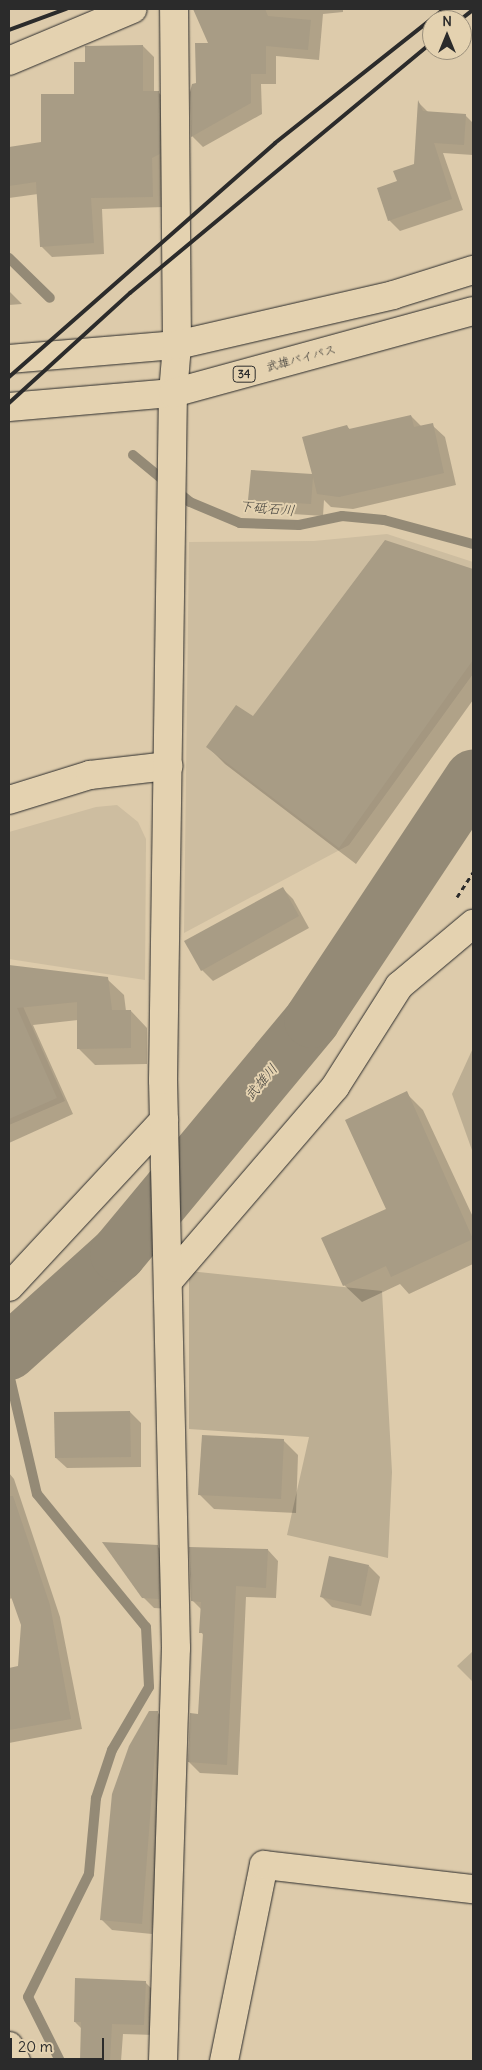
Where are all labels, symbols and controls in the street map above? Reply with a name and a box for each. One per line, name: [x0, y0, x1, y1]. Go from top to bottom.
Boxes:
north arrow: [422, 10, 472, 60]
text: N: [442, 12, 452, 30]
street label: 武雄バイパス: [264, 342, 338, 374]
road number: 34: [232, 366, 256, 382]
water label: 下砥石川: [238, 497, 296, 519]
water label: 武雄川: [241, 1061, 281, 1103]
scale bar: [12, 2028, 106, 2060]
text: 20 m: [18, 2037, 53, 2056]

